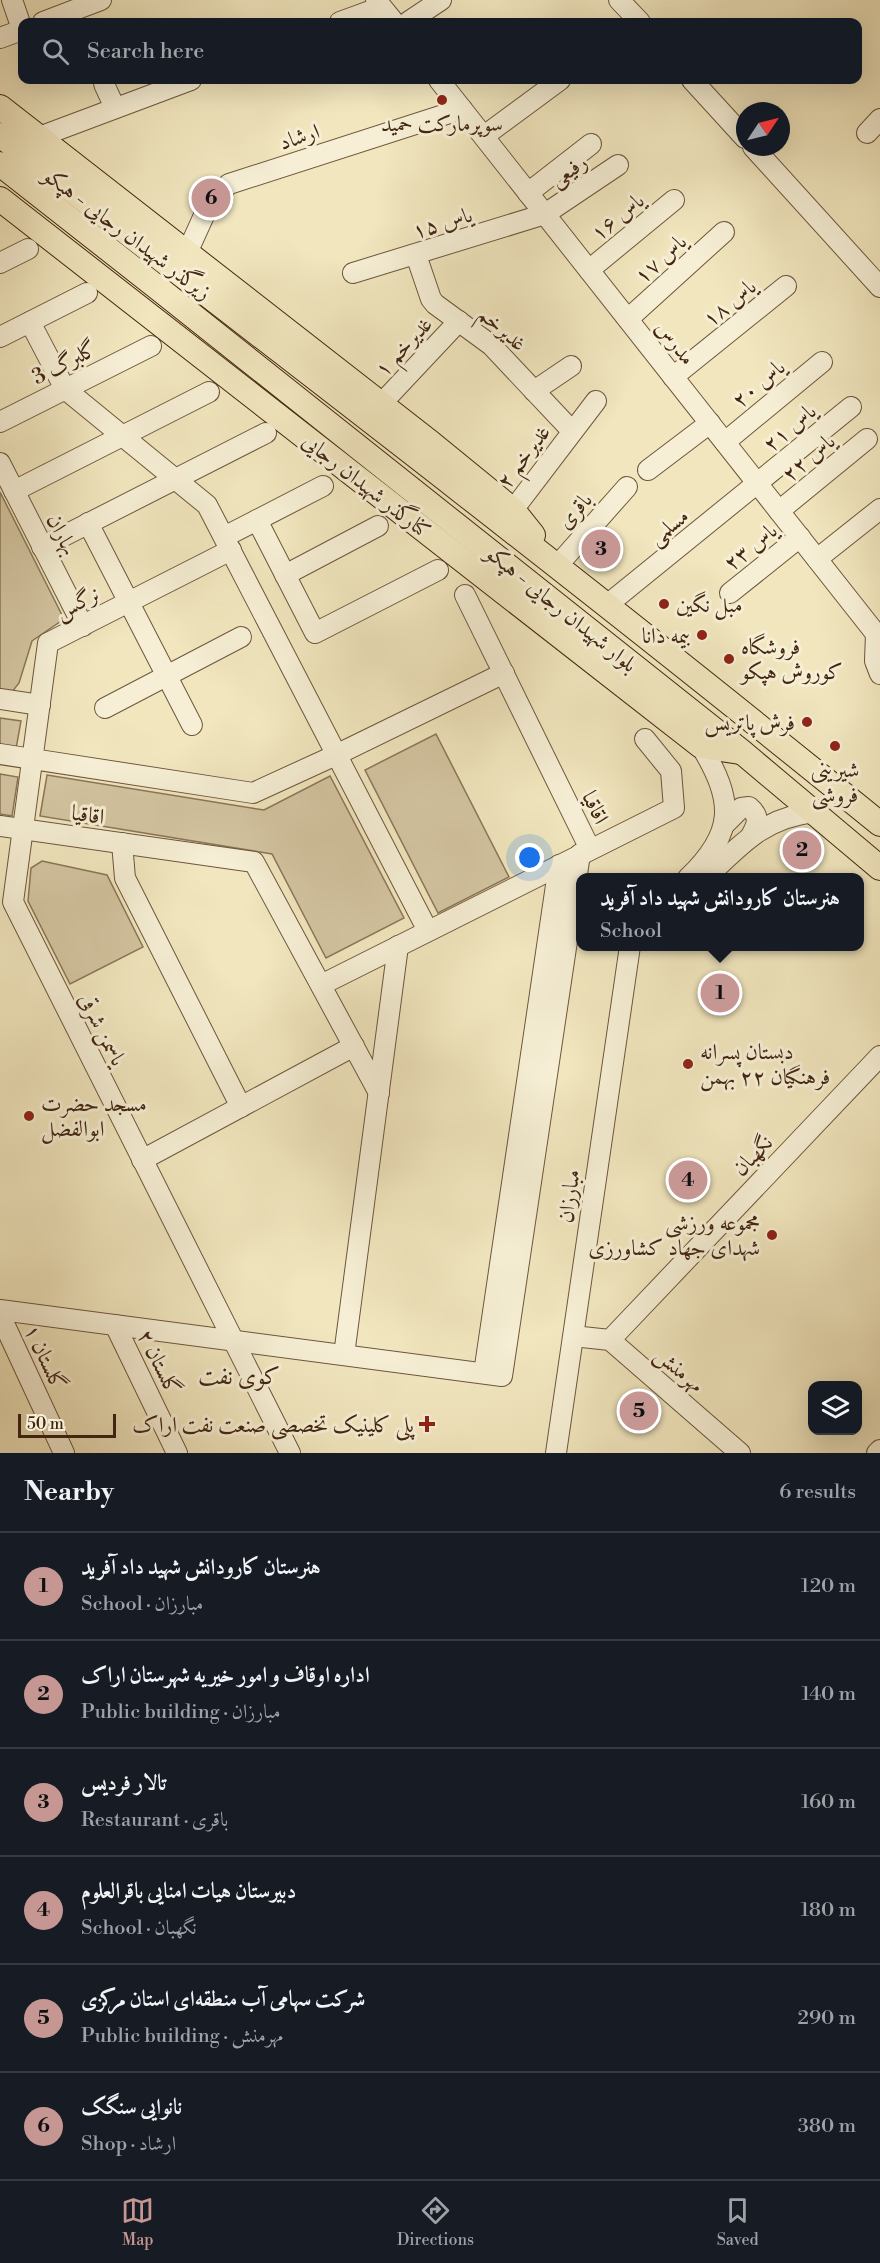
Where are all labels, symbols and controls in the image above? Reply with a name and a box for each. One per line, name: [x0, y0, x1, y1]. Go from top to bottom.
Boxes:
search box: [18, 18, 862, 84]
icon: search: [39, 35, 72, 68]
text: Search here: [87, 38, 204, 65]
marker: سوپرمارکت حمید: [435, 93, 449, 107]
north arrow: [736, 102, 790, 156]
place label: سوپرمارکت حمید: [381, 111, 503, 138]
street label: ارشاد: [276, 118, 323, 157]
street label: رفیعی: [545, 149, 594, 194]
street label: زیرگذر شهیدان رجایی - هپکو: [35, 158, 218, 307]
pin: 6: [192, 176, 230, 220]
street label: یاس ۱۶: [586, 186, 652, 247]
street label: یاس ۱۵: [409, 201, 477, 245]
street label: یاس ۱۷: [629, 227, 694, 290]
street label: یاس ۱۸: [698, 272, 764, 333]
street label: غدیرخم: [468, 301, 532, 362]
street label: غدیرخم ۱: [369, 311, 443, 387]
street label: مدرس: [649, 315, 701, 371]
street label: گلبرگ 3: [27, 335, 102, 391]
street label: یاس ۲۰: [727, 353, 793, 414]
street label: یاس ۲۱: [758, 397, 824, 458]
street label: غدیرخم ۲: [492, 420, 562, 498]
street label: کنارگذر شهیدان رجایی: [296, 425, 437, 545]
street label: یاس ۲۲: [777, 427, 843, 488]
street label: باقری: [552, 487, 599, 535]
street label: مسلمی: [643, 503, 695, 552]
street label: بهاران: [40, 509, 83, 560]
street label: یاس ۲۳: [719, 516, 785, 577]
pin: 3: [582, 526, 620, 572]
street label: بلوار شهیدان رجایی - هپکو: [478, 539, 642, 679]
street label: نرگس: [51, 581, 105, 627]
place label: مبل نگین: [676, 591, 742, 620]
marker: مبل نگین: [657, 597, 671, 611]
place label: بیمه دانا: [642, 623, 690, 650]
marker: بیمه دانا: [695, 628, 709, 642]
place label: فروشگاه کوروش هپکو: [739, 633, 843, 686]
marker: فروشگاه کوروش هپکو: [722, 652, 736, 666]
place label: فرش پاتریس: [704, 710, 795, 739]
marker: فرش پاتریس: [800, 715, 814, 729]
marker: شیرینی فروشی: [828, 739, 842, 753]
place label: شیرینی فروشی: [811, 757, 859, 810]
street label: اقاقیا: [575, 787, 614, 828]
street label: اقاقیا: [69, 800, 106, 831]
pin: 2: [782, 828, 822, 872]
your location: [515, 843, 544, 872]
popup: [576, 873, 864, 951]
text: هنرستان کارودانش شهید داد آفرید: [600, 885, 840, 912]
text: School: [600, 919, 662, 944]
pin: 1: [700, 970, 740, 1016]
street label: یاسمن شرقی: [71, 989, 132, 1073]
place label: دبستان پسرانه فرهنگیان ۲۲ بهمن: [700, 1039, 830, 1092]
marker: دبستان پسرانه فرهنگیان ۲۲ بهمن: [681, 1057, 695, 1071]
place label: مسجد حضرت ابوالفضل: [41, 1091, 147, 1144]
marker: مسجد حضرت ابوالفضل: [22, 1109, 36, 1123]
street label: نگهبان: [727, 1130, 779, 1182]
pin: 4: [668, 1158, 708, 1202]
street label: مبارزان: [552, 1168, 587, 1225]
place label: مجموعه ورزشی شهدای جهاد کشاورزی: [588, 1210, 760, 1262]
marker: مجموعه ورزشی شهدای جهاد کشاورزی: [765, 1228, 779, 1242]
street label: گلستان ۱: [18, 1320, 73, 1395]
street label: گلستان ۲: [131, 1325, 187, 1400]
street label: مهرمنش: [648, 1341, 709, 1400]
district label: کوی نفت: [198, 1362, 280, 1392]
map controls: [808, 1381, 862, 1435]
button: layers: [808, 1381, 862, 1435]
pin: 5: [620, 1388, 658, 1434]
scale bar: [18, 1411, 116, 1438]
place label: پلی کلینیک تخصصی صنعت نفت اراک: [132, 1412, 416, 1441]
text: 50 m: [27, 1414, 64, 1434]
marker: پلی کلینیک تخصصی صنعت نفت اراک: [418, 1415, 436, 1433]
text: Nearby: [24, 1476, 114, 1508]
text: 6 results: [779, 1480, 856, 1505]
text: هنرستان کارودانش شهید داد آفرید: [81, 1554, 321, 1581]
text: 1: [39, 1574, 48, 1599]
text: 120 m: [801, 1574, 856, 1599]
text: School · مبارزان: [81, 1592, 203, 1617]
text: اداره اوقاف و امور خیریه شهرستان اراک: [81, 1662, 370, 1689]
text: 2: [37, 1682, 50, 1707]
text: 140 m: [801, 1682, 856, 1707]
text: Public building · مبارزان: [81, 1700, 280, 1725]
text: تالار فردیس: [81, 1770, 167, 1797]
text: 3: [37, 1790, 50, 1815]
text: 160 m: [801, 1790, 856, 1815]
text: Restaurant · باقری: [81, 1808, 228, 1833]
text: دبیرستان هیات امنایی باقرالعلوم: [81, 1878, 296, 1905]
text: 4: [37, 1898, 50, 1923]
text: 180 m: [801, 1898, 856, 1923]
text: School · نگهبان: [81, 1916, 197, 1941]
text: شرکت سهامی آب منطقه‌ای استان مرکزی: [81, 1986, 365, 2013]
text: 5: [37, 2006, 50, 2031]
text: 290 m: [798, 2006, 856, 2031]
text: Public building · مهرمنش: [81, 2024, 283, 2049]
text: نانوایی سنگک: [81, 2094, 182, 2121]
text: 6: [37, 2114, 50, 2139]
text: 380 m: [798, 2114, 856, 2139]
text: Shop · ارشاد: [81, 2132, 176, 2157]
tab: Map: [121, 2194, 154, 2250]
tab: Directions: [397, 2194, 474, 2250]
tab: Saved: [717, 2194, 759, 2250]

